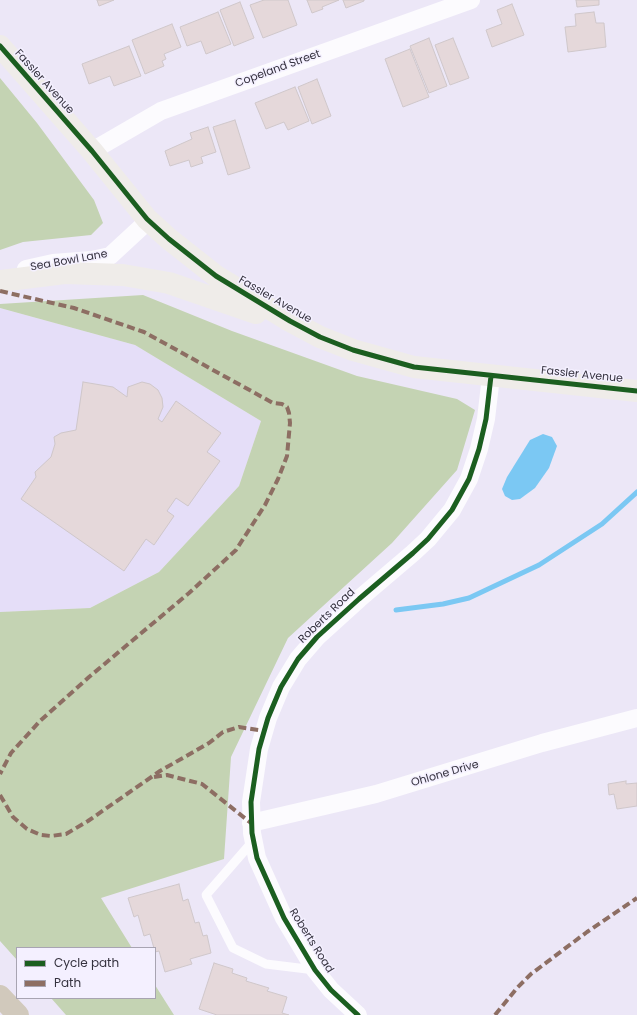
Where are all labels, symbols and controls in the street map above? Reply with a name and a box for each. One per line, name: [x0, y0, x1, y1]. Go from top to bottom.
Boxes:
street label: Fassler Avenue: [12, 47, 76, 117]
street label: Copeland Street: [234, 47, 322, 91]
street label: Sea Bowl Lane: [29, 248, 109, 274]
street label: Fassler Avenue: [236, 274, 314, 326]
street label: Fassler Avenue: [540, 364, 624, 386]
street label: Roberts Road: [296, 586, 358, 646]
street label: Ohlone Drive: [410, 758, 480, 790]
street label: Roberts Road: [286, 906, 336, 976]
legend: [16, 947, 156, 999]
text: Cycle path: [54, 954, 119, 971]
text: Path: [54, 974, 81, 991]

